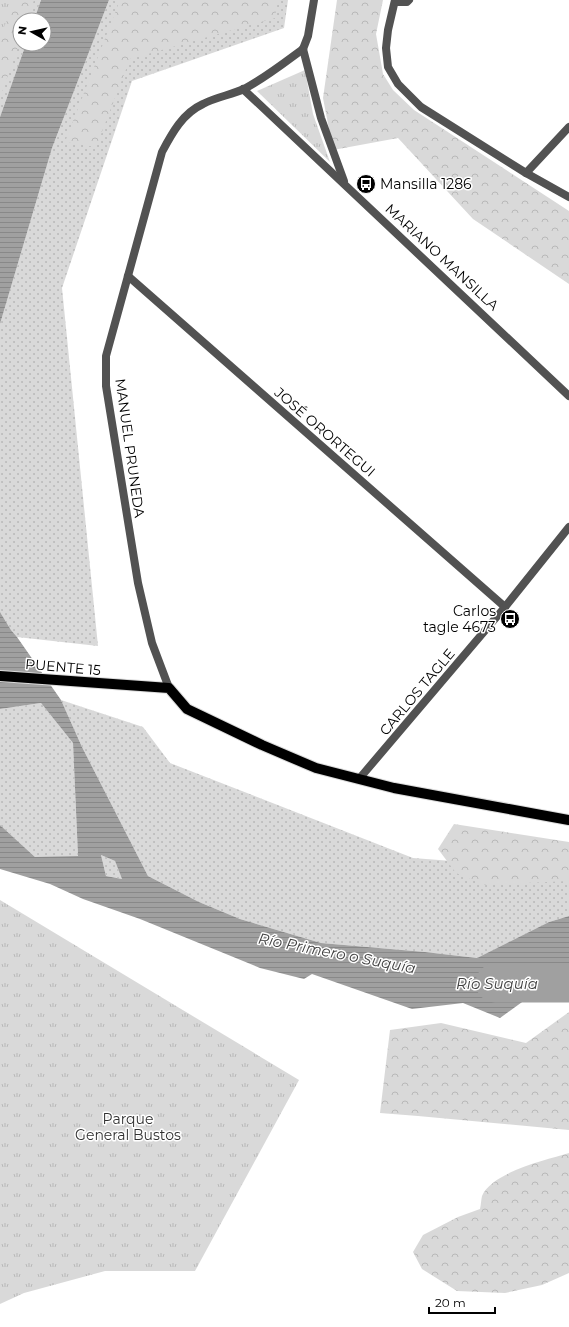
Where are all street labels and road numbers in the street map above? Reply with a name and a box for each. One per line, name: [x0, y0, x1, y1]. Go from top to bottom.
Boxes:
street label: MARIANO MANSILLA: [381, 200, 503, 315]
street label: MANUEL PRUNEDA: [111, 377, 149, 520]
street label: JOSÉ ORORTEGUI: [270, 383, 379, 481]
street label: CARLOS TAGLE: [375, 645, 459, 739]
street label: PUENTE 15: [24, 655, 102, 679]

